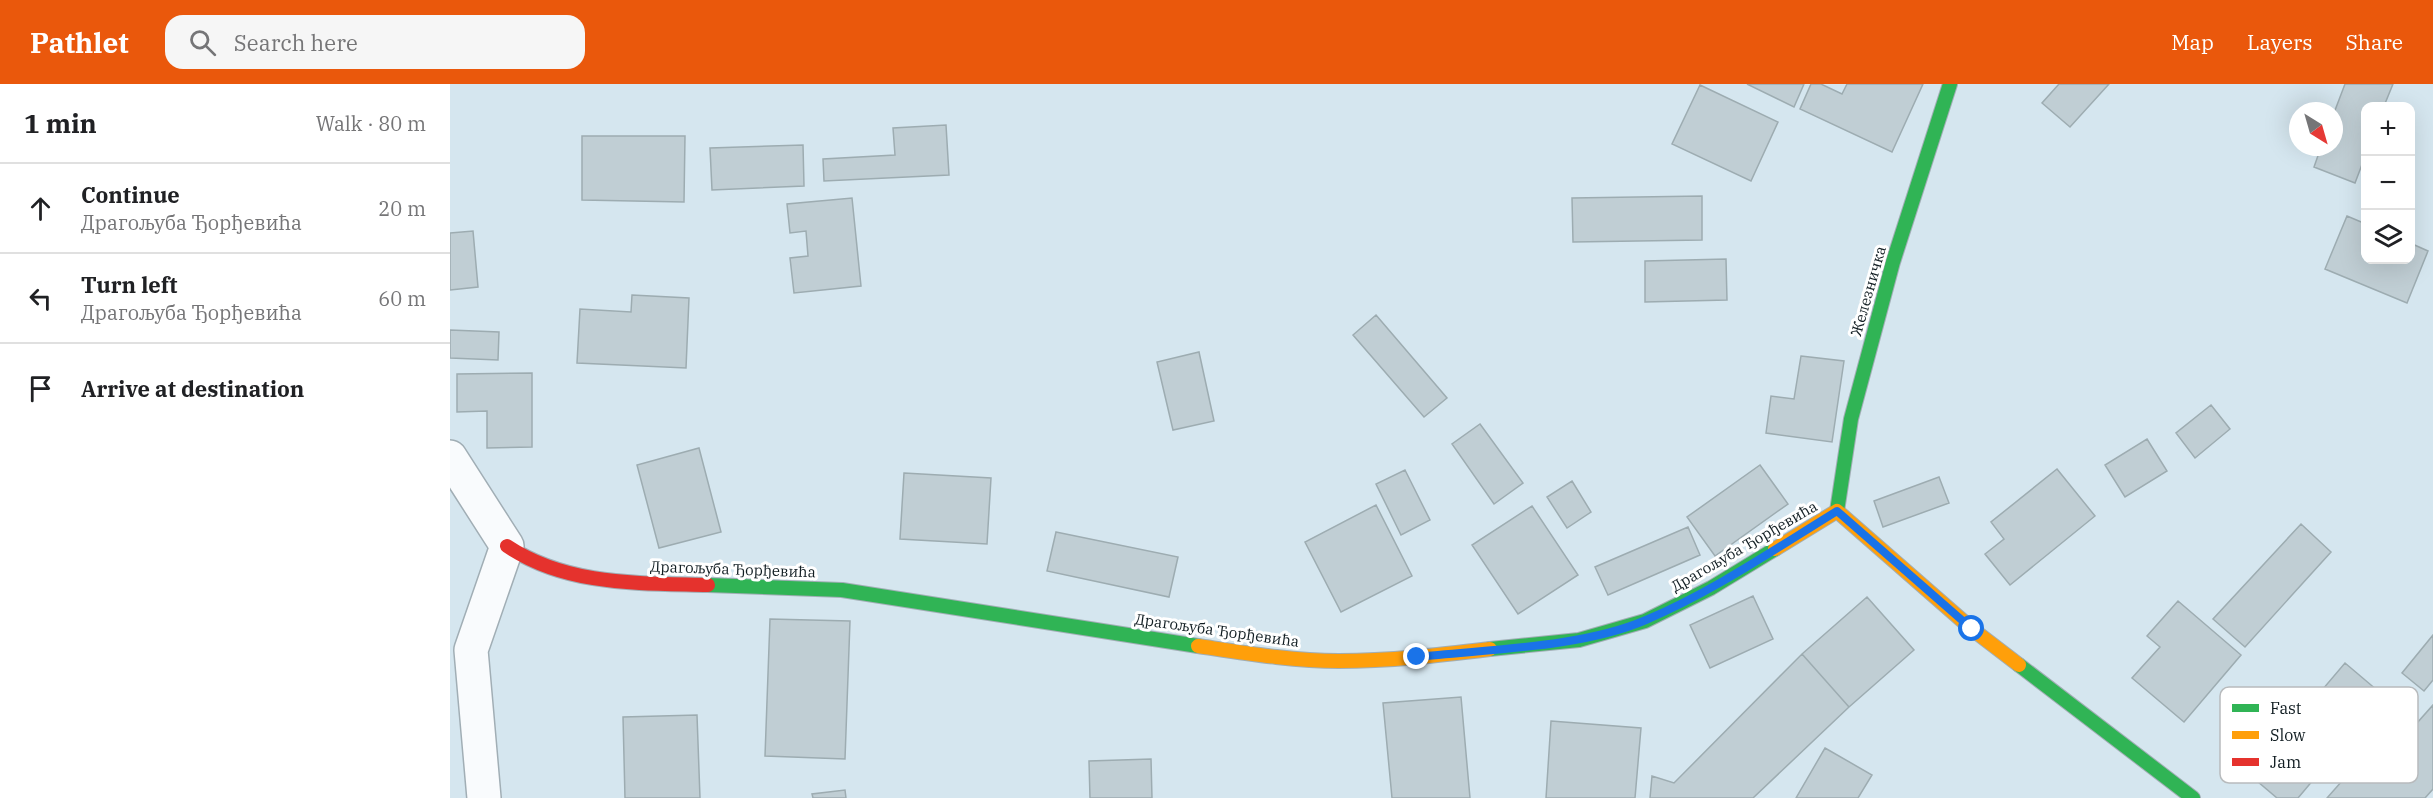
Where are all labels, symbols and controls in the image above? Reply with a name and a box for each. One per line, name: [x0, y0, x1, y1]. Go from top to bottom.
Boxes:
search box: [165, 15, 585, 69]
text: Pathlet: [30, 24, 129, 61]
icon: search: [186, 26, 219, 59]
text: Search here: [234, 28, 358, 57]
text: Map: [2171, 28, 2214, 56]
text: Layers: [2247, 28, 2313, 56]
text: Share: [2346, 28, 2403, 56]
north arrow: [2289, 102, 2343, 156]
map controls: [2361, 102, 2415, 264]
button: +: [2361, 102, 2415, 156]
text: 1 min: [24, 106, 97, 140]
text: Walk · 80 m: [316, 110, 426, 137]
button: −: [2361, 156, 2415, 210]
text: Continue: [81, 180, 180, 209]
icon: ahead: [24, 192, 57, 225]
text: 20 m: [378, 195, 426, 222]
text: Драгољуба Ђорђевића: [81, 209, 302, 236]
button: layers: [2361, 210, 2415, 264]
street label: Железничка: [1846, 244, 1890, 338]
text: Turn left: [81, 270, 177, 299]
icon: left: [24, 282, 57, 315]
text: 60 m: [378, 285, 426, 312]
text: Драгољуба Ђорђевића: [81, 299, 302, 326]
icon: arrive: [24, 372, 57, 405]
text: Arrive at destination: [81, 374, 304, 403]
street label: Драгољуба Ђорђевића: [1667, 496, 1821, 596]
street label: Драгољуба Ђорђевића: [650, 557, 816, 581]
street label: Драгољуба Ђорђевића: [1134, 609, 1300, 651]
route start: [1958, 615, 1984, 641]
route end: [1403, 643, 1429, 669]
legend: [2220, 687, 2418, 783]
text: Fast: [2270, 698, 2302, 718]
text: Slow: [2270, 725, 2306, 745]
text: Jam: [2270, 752, 2301, 772]

